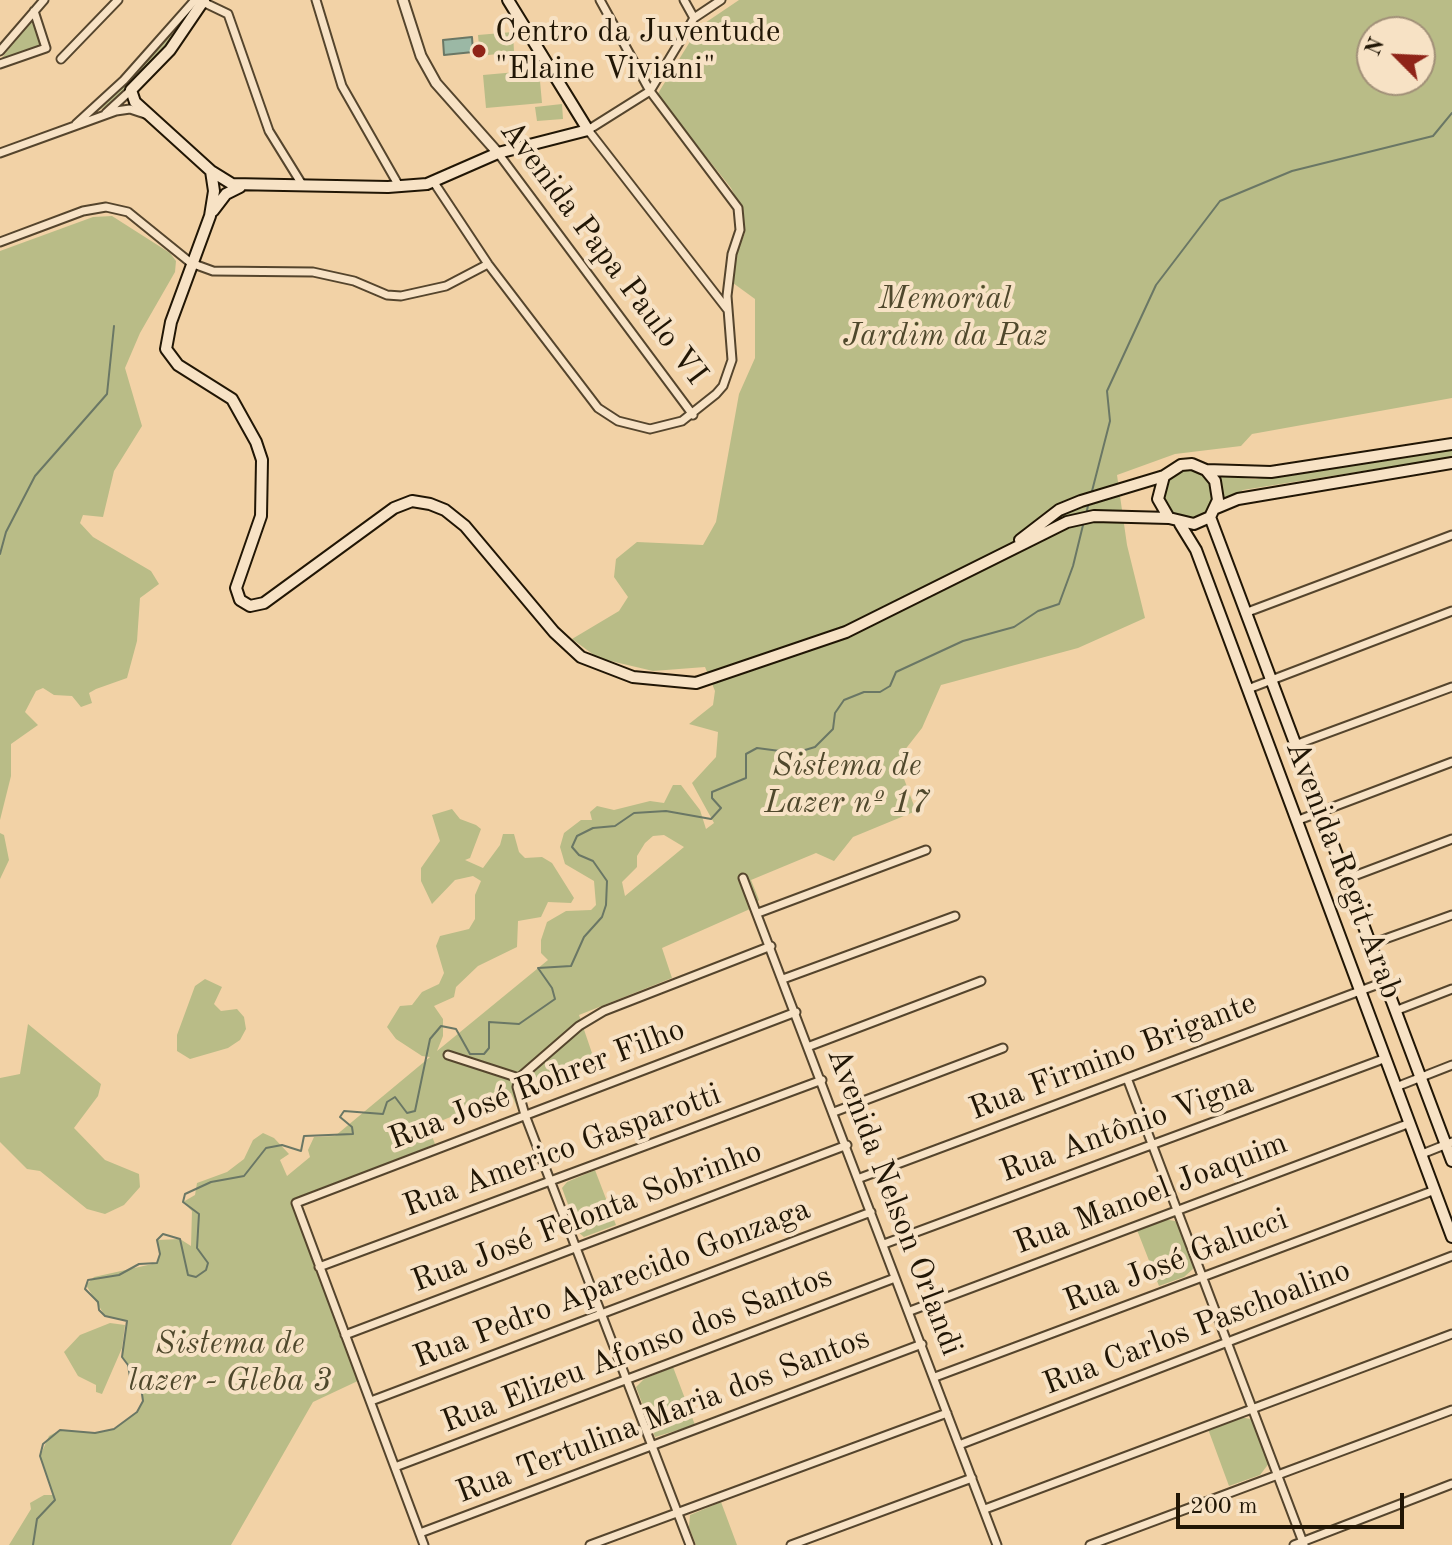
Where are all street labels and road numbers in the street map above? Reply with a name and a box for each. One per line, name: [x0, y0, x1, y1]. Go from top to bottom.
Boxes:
street label: Avenida Papa Paulo VI: [491, 113, 715, 393]
street label: Avenida Regit Arab: [1276, 735, 1410, 1005]
street label: Rua Firmino Brigante: [964, 985, 1262, 1129]
street label: Rua José Rohrer Filho: [384, 1011, 690, 1159]
street label: Avenida Nelson Orlandi: [818, 1043, 970, 1361]
street label: Rua Antônio Vigna: [995, 1064, 1259, 1192]
street label: Rua Americo Gasparotti: [398, 1076, 726, 1226]
street label: Rua Manoel Joaquim: [1009, 1124, 1293, 1264]
street label: Rua José Felonta Sobrinho: [407, 1132, 767, 1302]
street label: Rua Pedro Aparecido Gonzaga: [408, 1190, 816, 1378]
street label: Rua José Galucci: [1059, 1201, 1293, 1321]
street label: Rua Carlos Paschoalino: [1038, 1252, 1356, 1404]
street label: Rua Elizeu Afonso dos Santos: [436, 1258, 838, 1442]
street label: Rua Tertulina Maria dos Santos: [451, 1319, 875, 1513]

